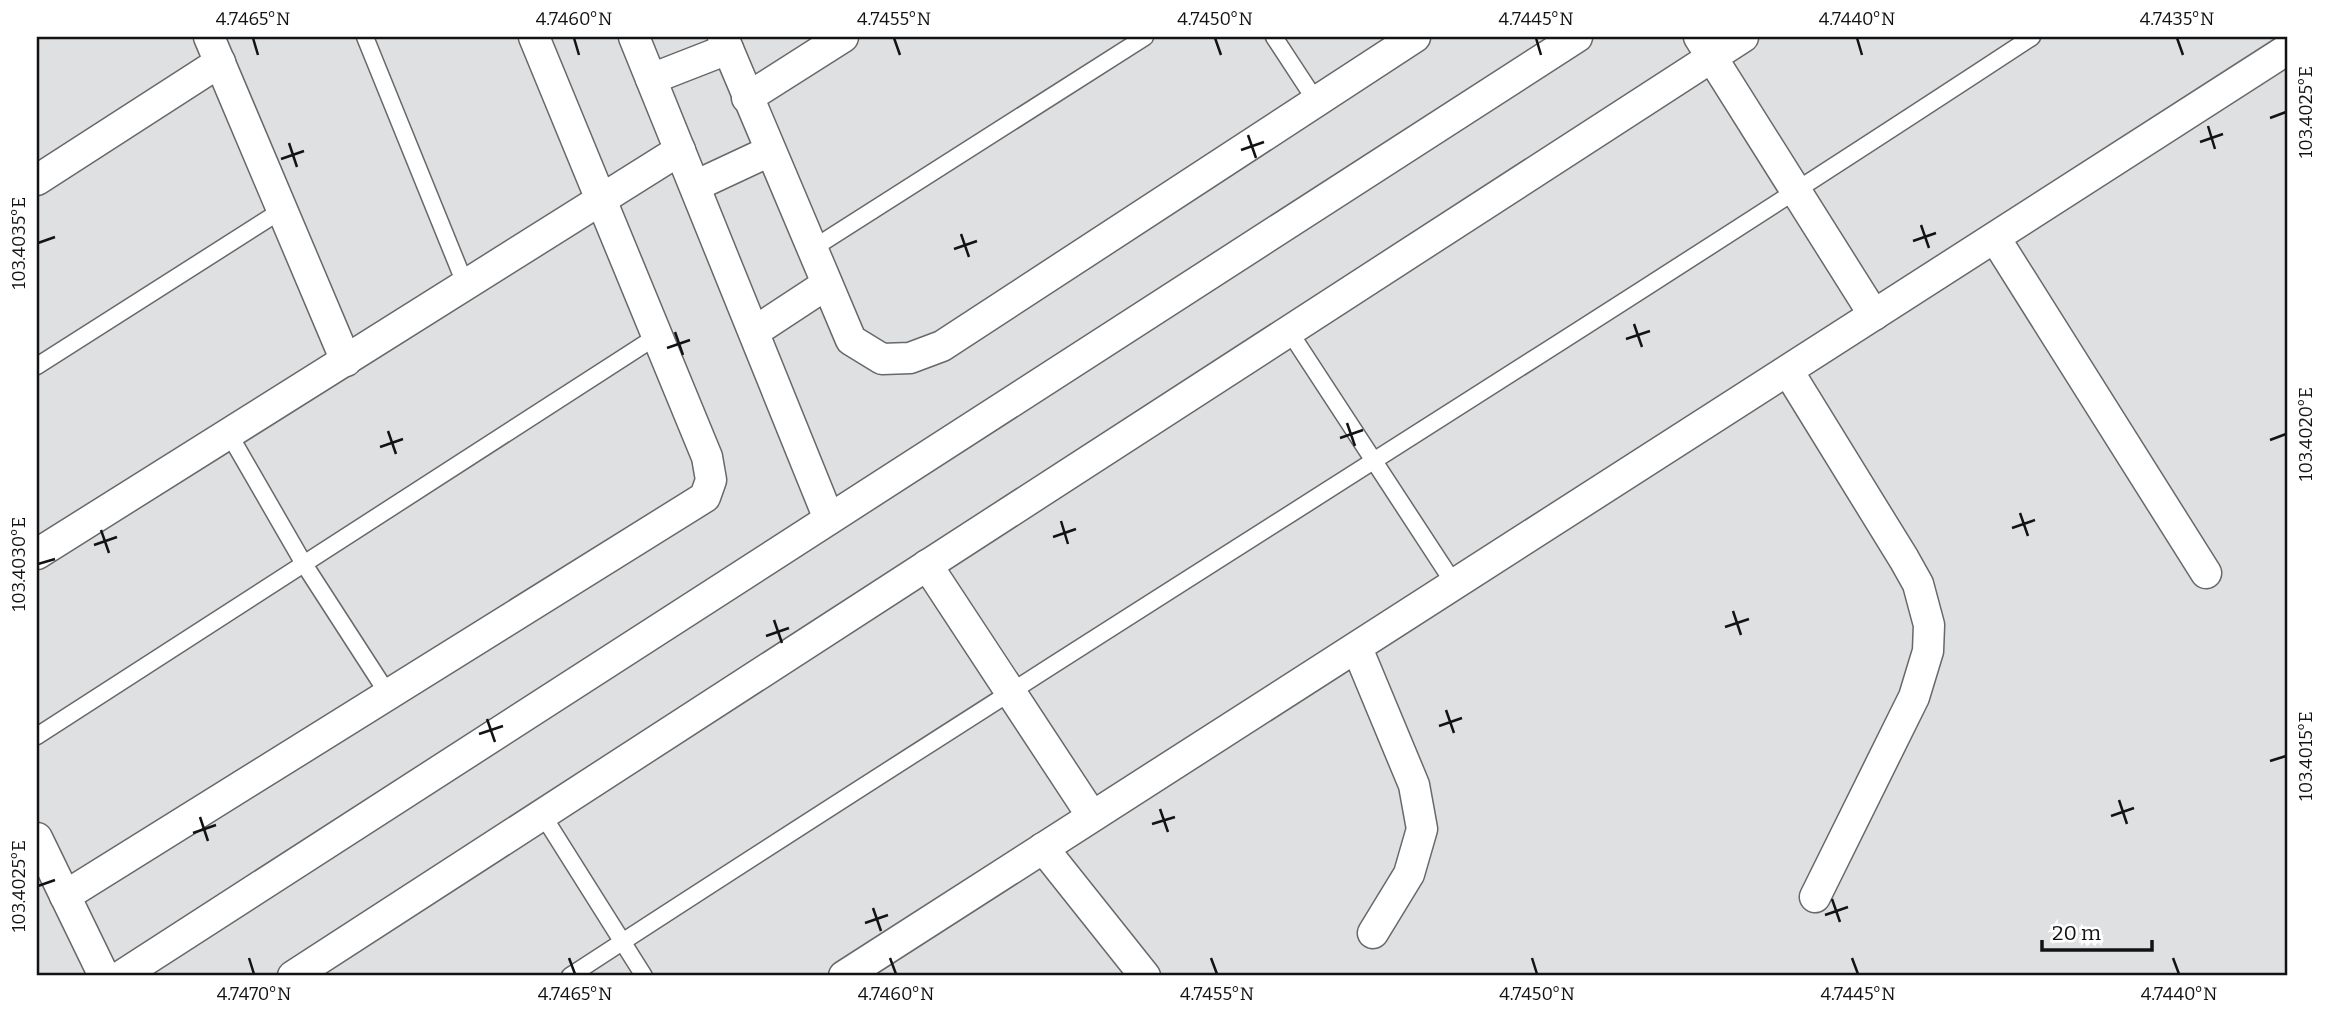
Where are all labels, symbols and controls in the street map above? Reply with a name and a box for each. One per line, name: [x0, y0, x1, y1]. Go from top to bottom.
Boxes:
text: 4.7465°N: [216, 8, 290, 30]
text: 4.7460°N: [536, 8, 612, 30]
text: 4.7455°N: [857, 8, 931, 30]
text: 4.7450°N: [1177, 8, 1253, 30]
text: 4.7445°N: [1499, 8, 1573, 30]
text: 4.7440°N: [1819, 8, 1895, 30]
text: 4.7435°N: [2140, 8, 2214, 30]
text: 103.4025°E: [2295, 66, 2317, 158]
text: 103.4035°E: [8, 197, 30, 289]
text: 103.4020°E: [2295, 387, 2317, 481]
text: 103.4030°E: [8, 517, 30, 611]
text: 103.4015°E: [2295, 711, 2317, 801]
text: 103.4025°E: [8, 840, 30, 932]
scale bar: [2042, 908, 2152, 952]
text: 20 m: [2052, 920, 2101, 946]
text: 4.7470°N: [217, 983, 291, 1005]
text: 4.7465°N: [538, 983, 612, 1005]
text: 4.7460°N: [858, 983, 934, 1005]
text: 4.7455°N: [1180, 983, 1254, 1005]
text: 4.7450°N: [1499, 983, 1575, 1005]
text: 4.7445°N: [1821, 983, 1895, 1005]
text: 4.7440°N: [2141, 983, 2217, 1005]

